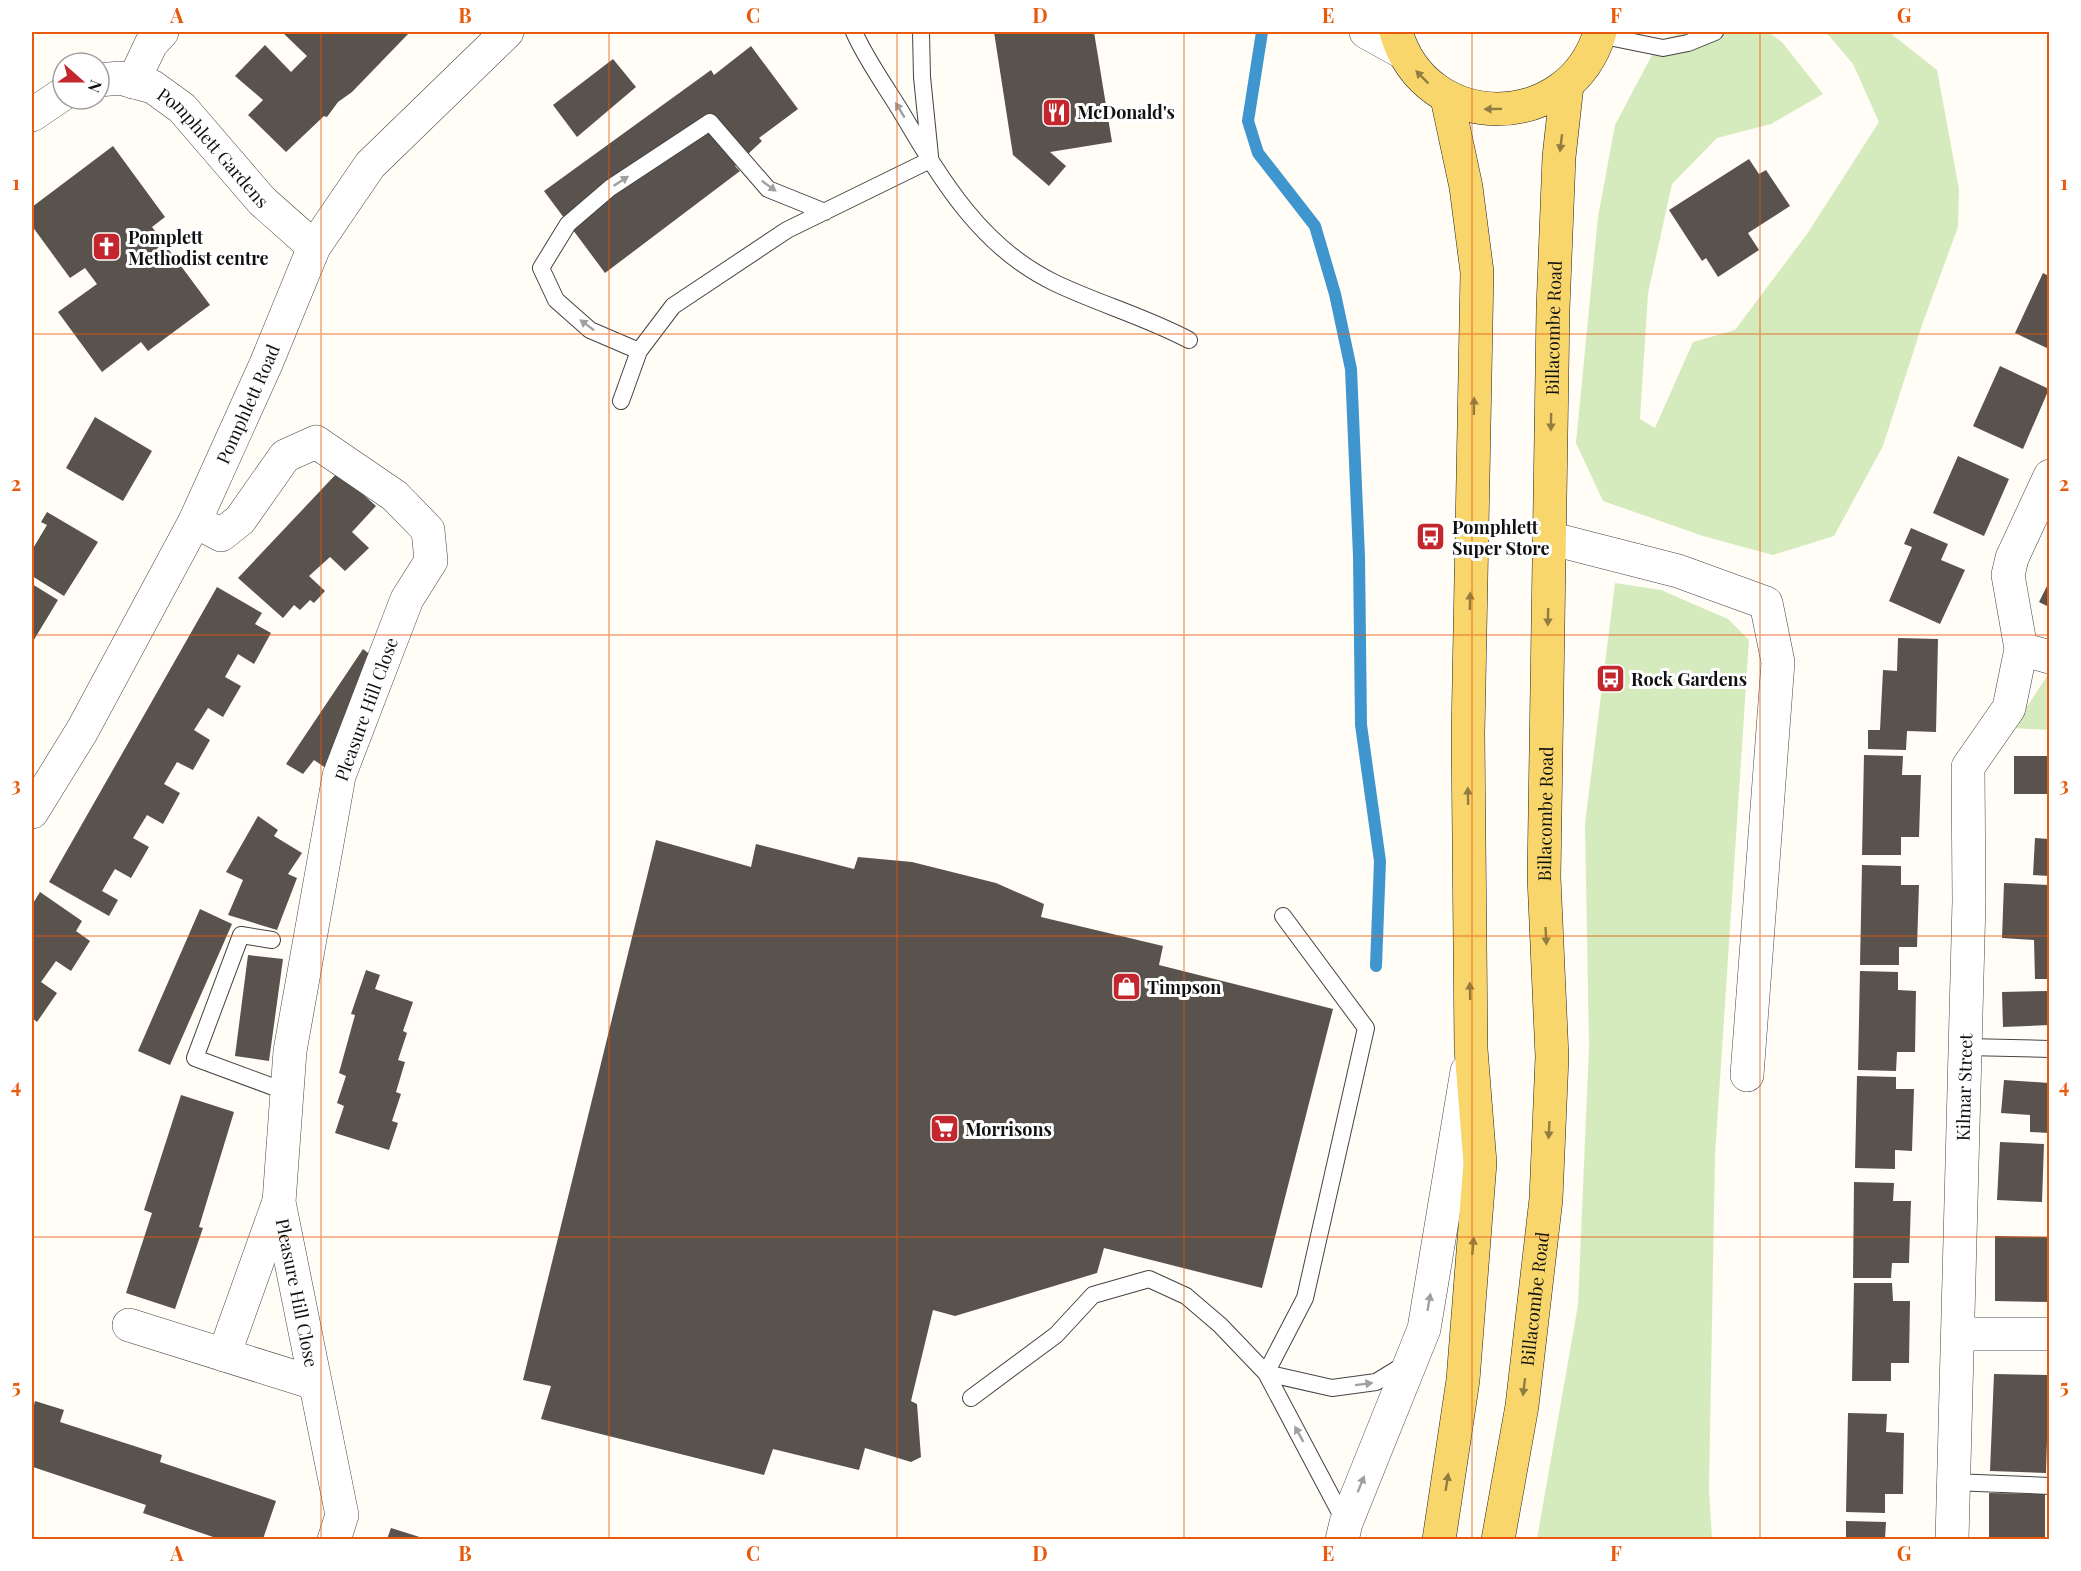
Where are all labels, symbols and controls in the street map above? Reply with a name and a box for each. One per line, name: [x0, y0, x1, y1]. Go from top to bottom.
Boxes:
text: A: [169, 1, 184, 28]
text: B: [458, 1, 472, 28]
text: C: [746, 1, 760, 28]
text: D: [1032, 1, 1048, 28]
text: E: [1322, 1, 1334, 28]
text: F: [1610, 1, 1622, 28]
text: G: [1897, 1, 1912, 28]
north arrow: [51, 51, 111, 111]
one-way arrow: [1415, 70, 1429, 85]
text: N: [83, 77, 107, 96]
street label: Pomphlett Gardens: [153, 82, 274, 213]
restaurant icon: McDonald's: [1040, 96, 1072, 128]
place label: McDonald's: [1077, 100, 1175, 124]
one-way arrow: [894, 102, 905, 118]
one-way arrow: [1484, 104, 1503, 114]
one-way arrow: [1556, 134, 1565, 153]
text: 1: [12, 168, 20, 195]
text: 1: [2060, 168, 2068, 195]
one-way arrow: [612, 176, 629, 187]
one-way arrow: [761, 180, 777, 192]
place label: Pomplett Methodist centre: [128, 225, 269, 270]
church icon: Pomplett Methodist centre: [91, 231, 123, 263]
street label: Billacombe Road: [1540, 259, 1567, 396]
one-way arrow: [579, 320, 594, 332]
street label: Pomphlett Road: [210, 340, 285, 468]
one-way arrow: [1469, 396, 1479, 415]
one-way arrow: [1546, 413, 1556, 432]
text: 2: [11, 469, 21, 496]
text: 2: [2059, 469, 2069, 496]
place label: Pomphlett Super Store: [1452, 515, 1550, 560]
bus stop icon: Pomphlett Super Store: [1415, 521, 1447, 553]
one-way arrow: [1465, 591, 1475, 610]
one-way arrow: [1543, 608, 1553, 627]
street label: Pleasure Hill Close: [329, 634, 403, 784]
bus stop icon: Rock Gardens: [1594, 663, 1626, 695]
place label: Rock Gardens: [1631, 667, 1747, 691]
street label: Billacombe Road: [1532, 746, 1558, 882]
text: 3: [11, 770, 21, 797]
text: 3: [2059, 770, 2069, 797]
one-way arrow: [1463, 786, 1473, 805]
one-way arrow: [1542, 926, 1551, 945]
shop icon: Timpson: [1110, 971, 1142, 1003]
place label: Timpson: [1147, 975, 1221, 999]
one-way arrow: [1466, 981, 1475, 1000]
street label: Kilmar Street: [1951, 1032, 1977, 1141]
text: 4: [11, 1071, 21, 1098]
text: 4: [2059, 1071, 2069, 1098]
supermarket icon: Morrisons: [928, 1113, 960, 1145]
place label: Morrisons: [965, 1117, 1052, 1141]
one-way arrow: [1544, 1121, 1553, 1140]
street label: Pleasure Hill Close: [271, 1216, 324, 1369]
street label: Billacombe Road: [1515, 1230, 1554, 1367]
one-way arrow: [1468, 1237, 1478, 1256]
one-way arrow: [1424, 1292, 1433, 1311]
text: 5: [11, 1372, 21, 1399]
text: 5: [2059, 1372, 2069, 1399]
one-way arrow: [1519, 1378, 1529, 1397]
one-way arrow: [1355, 1379, 1374, 1388]
one-way arrow: [1294, 1426, 1305, 1442]
one-way arrow: [1443, 1472, 1452, 1491]
one-way arrow: [1357, 1475, 1367, 1493]
text: A: [169, 1539, 184, 1566]
text: B: [458, 1539, 472, 1566]
text: C: [746, 1539, 760, 1566]
text: D: [1032, 1539, 1048, 1566]
text: E: [1322, 1539, 1334, 1566]
text: F: [1610, 1539, 1622, 1566]
text: G: [1897, 1539, 1912, 1566]

